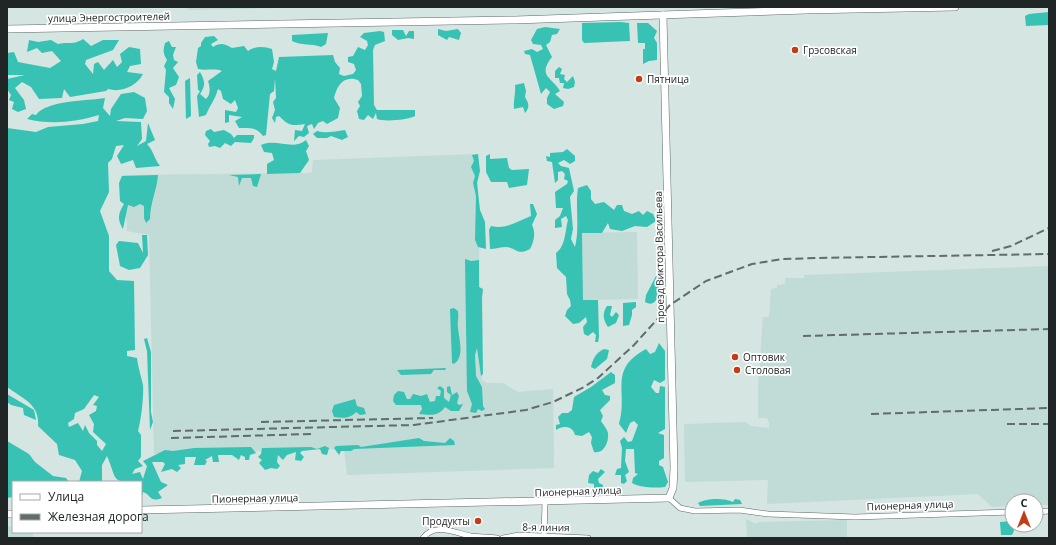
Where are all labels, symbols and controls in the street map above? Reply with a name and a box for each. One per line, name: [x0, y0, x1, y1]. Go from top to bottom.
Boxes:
street label: улица Энергостроителей: [48, 9, 170, 25]
place label: Грэсовская: [803, 43, 857, 57]
marker: Грэсовская: [790, 45, 800, 55]
place label: Пятница: [647, 72, 689, 86]
marker: Пятница: [634, 74, 644, 84]
street label: проезд Виктора Васильева: [651, 191, 667, 323]
place label: Оптовик: [743, 350, 786, 364]
marker: Оптовик: [730, 352, 740, 362]
place label: Столовая: [745, 363, 791, 377]
marker: Столовая: [732, 365, 742, 375]
legend: [12, 481, 142, 533]
street label: Пионерная улица: [534, 482, 622, 500]
text: Улица: [48, 488, 84, 505]
street label: Пионерная улица: [212, 490, 298, 506]
north arrow: [1004, 493, 1044, 533]
text: С: [1020, 495, 1028, 510]
street label: Пионерная улица: [866, 496, 954, 514]
text: Железная дорога: [48, 508, 149, 525]
place label: Продукты: [422, 514, 470, 528]
marker: Продукты: [473, 516, 483, 526]
street label: 8-я линия: [522, 520, 570, 534]

